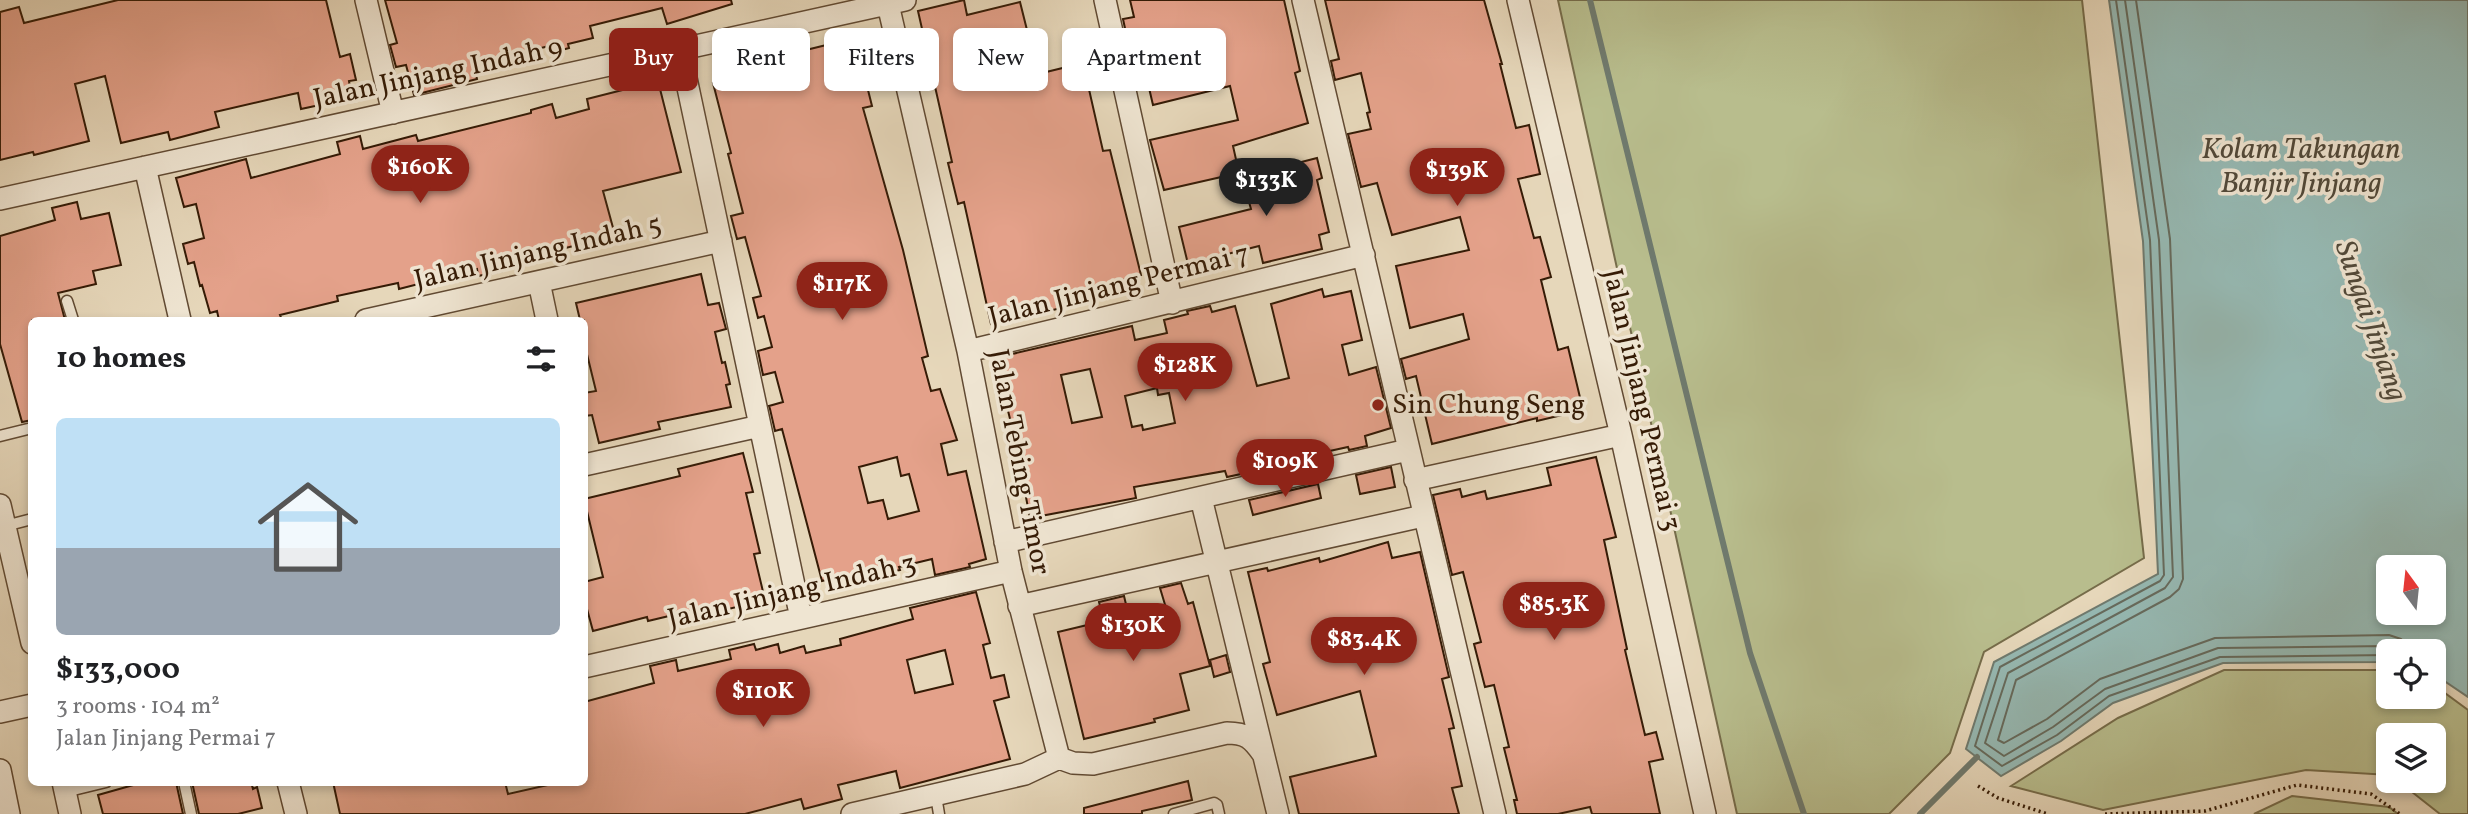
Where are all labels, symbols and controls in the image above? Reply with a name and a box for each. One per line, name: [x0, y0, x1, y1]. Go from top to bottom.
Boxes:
chip: Buy: [609, 28, 698, 91]
chip: Rent: [712, 28, 810, 91]
chip: Filters: [824, 28, 939, 91]
chip: New: [953, 28, 1048, 91]
chip: Apartment: [1062, 28, 1226, 91]
street label: Jalan Jinjang Indah 9: [310, 29, 566, 119]
water label: Kolam Takungan Banjir Jinjang: [2201, 129, 2401, 205]
pin: $160K: [371, 146, 469, 205]
pin: $139K: [1408, 148, 1506, 208]
text: $160K: [387, 152, 453, 184]
text: $139K: [1426, 155, 1488, 187]
pin: $133K: [1217, 158, 1315, 218]
text: $133K: [1235, 165, 1297, 197]
street label: Jalan Jinjang Indah 5: [410, 206, 666, 300]
street label: Jalan Jinjang Permai 7: [984, 235, 1254, 337]
water label: Sungai Jinjang: [2323, 235, 2417, 407]
pin: $117K: [793, 262, 891, 322]
street label: Jalan Jinjang Permai 3: [1592, 265, 1690, 535]
text: $117K: [813, 269, 871, 301]
text: 10 homes: [56, 338, 186, 380]
icon: filters: [522, 340, 560, 378]
pin: $128K: [1136, 344, 1234, 403]
street label: Jalan Tebing Timor: [978, 346, 1060, 578]
text: $128K: [1153, 350, 1217, 382]
place label: Sin Chung Seng: [1392, 386, 1585, 425]
marker: Sin Chung Seng: [1370, 397, 1386, 413]
pin: $109K: [1236, 440, 1334, 499]
text: $109K: [1252, 446, 1318, 478]
icon: home: [245, 464, 371, 590]
street label: Jalan Jinjang Indah 3: [664, 544, 920, 640]
north arrow: [2376, 555, 2446, 625]
map controls: [2376, 555, 2446, 793]
pin: $85.3K: [1497, 582, 1611, 642]
text: $85.3K: [1519, 589, 1589, 621]
pin: $130K: [1084, 604, 1182, 663]
text: $130K: [1101, 610, 1165, 642]
pin: $83.4K: [1307, 618, 1421, 677]
text: $83.4K: [1327, 624, 1401, 656]
button: locate: [2376, 639, 2446, 709]
text: $133,000: [56, 649, 180, 691]
pin: $110K: [714, 670, 812, 729]
text: $110K: [732, 676, 794, 708]
text: 3 rooms · 104 m²: [56, 691, 220, 723]
text: Jalan Jinjang Permai 7: [56, 723, 276, 755]
button: layers: [2376, 723, 2446, 793]

